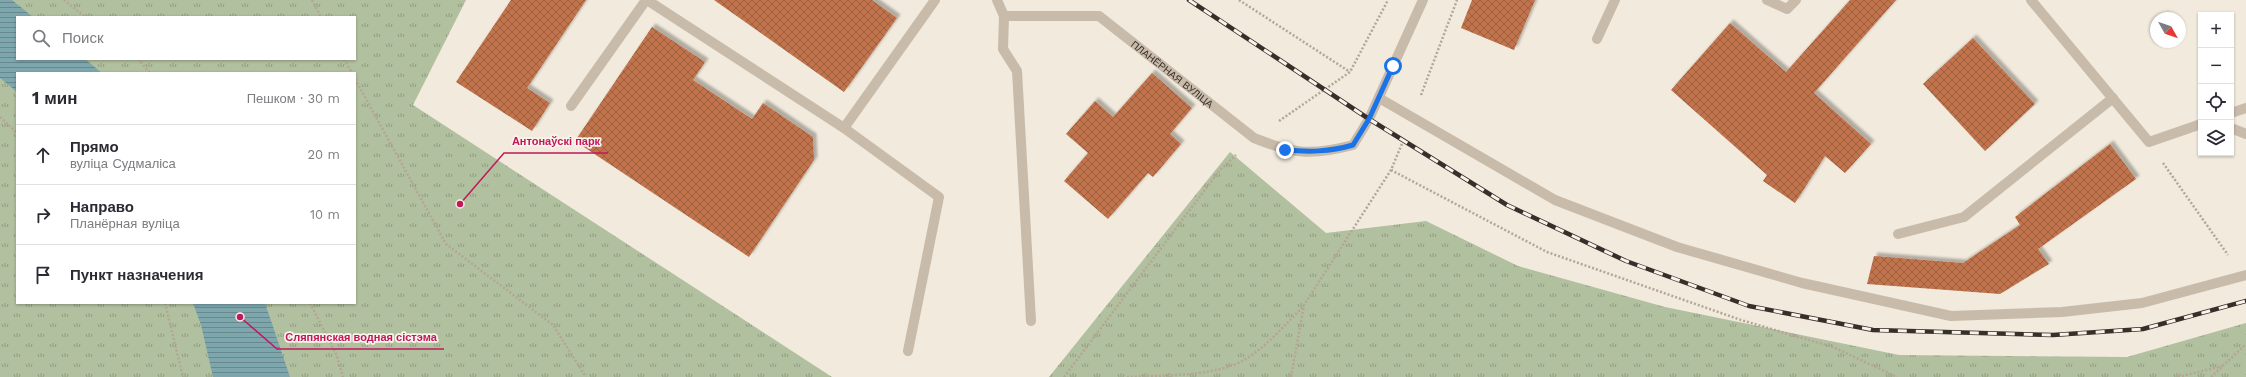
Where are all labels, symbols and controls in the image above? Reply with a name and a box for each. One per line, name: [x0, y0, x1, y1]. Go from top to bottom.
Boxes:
north arrow: [2150, 12, 2186, 48]
map controls: [2198, 12, 2234, 156]
button: +: [2198, 12, 2234, 48]
search box: [16, 16, 356, 60]
icon: search: [30, 27, 52, 49]
text: Поиск: [62, 29, 104, 47]
street label: ПЛАНЁРНАЯ ВУЛІЦА: [1129, 39, 1216, 110]
button: −: [2198, 48, 2234, 84]
route start: [1384, 57, 1402, 75]
button: locate: [2198, 84, 2234, 120]
text: 1 мин: [32, 88, 77, 108]
text: Пешком · 30 m: [247, 91, 340, 106]
button: layers: [2198, 120, 2234, 156]
callout: Антонаўскі парк: [504, 130, 608, 153]
text: Антонаўскі парк: [512, 135, 601, 148]
text: Прямо: [70, 138, 119, 156]
route end: [1276, 141, 1294, 159]
icon: ahead: [32, 144, 54, 166]
text: 20 m: [308, 147, 340, 162]
text: вуліца Судмаліса: [70, 156, 176, 171]
text: Направо: [70, 198, 134, 216]
icon: right: [32, 204, 54, 226]
text: 10 m: [310, 207, 340, 222]
text: Планёрная вуліца: [70, 216, 180, 231]
icon: arrive: [32, 264, 54, 286]
text: Пункт назначения: [70, 266, 203, 284]
callout: Сляпянская водная сістэма: [277, 326, 444, 349]
text: Сляпянская водная сістэма: [285, 331, 438, 344]

